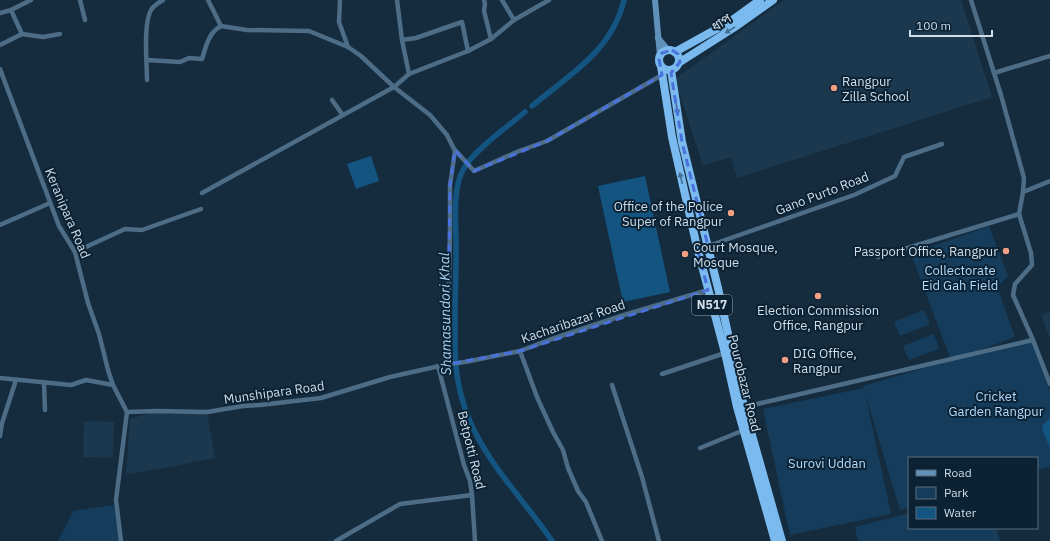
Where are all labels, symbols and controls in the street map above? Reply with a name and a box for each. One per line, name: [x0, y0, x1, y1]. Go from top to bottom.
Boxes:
street label: ধাপ: [708, 9, 735, 35]
scale bar: [910, 12, 992, 38]
text: 100 m: [916, 18, 951, 33]
one-way arrow: [724, 27, 736, 34]
place label: Rangpur Zilla School: [842, 73, 910, 105]
marker: Rangpur Zilla School: [829, 83, 839, 93]
one-way arrow: [674, 103, 680, 115]
street label: Keranipara Road: [41, 165, 94, 261]
street label: Gano Purto Road: [773, 168, 871, 219]
one-way arrow: [678, 172, 684, 184]
place label: Office of the Police Super of Rangpur: [614, 198, 723, 230]
marker: Office of the Police Super of Rangpur: [726, 208, 736, 218]
place label: Court Mosque, Mosque: [693, 239, 778, 271]
place label: Passport Office, Rangpur: [854, 243, 998, 260]
marker: Passport Office, Rangpur: [1001, 246, 1011, 256]
marker: Court Mosque, Mosque: [680, 249, 690, 259]
water label: Shamasundori Khal: [435, 252, 455, 376]
park label: Collectorate Eid Gah Field: [922, 262, 998, 294]
marker: Election Commission Office, Rangpur: [813, 291, 823, 301]
road number: N517: [692, 295, 732, 315]
street label: Kacharibazar Road: [519, 296, 627, 347]
place label: Election Commission Office, Rangpur: [757, 302, 879, 334]
street label: Pourobazar Road: [724, 333, 765, 433]
place label: DIG Office, Rangpur: [793, 345, 857, 377]
marker: DIG Office, Rangpur: [780, 355, 790, 365]
street label: Munshipara Road: [223, 377, 325, 408]
park label: Cricket Garden Rangpur: [949, 388, 1044, 420]
street label: Betpotti Road: [454, 409, 489, 491]
park label: Surovi Uddan: [788, 455, 866, 472]
legend: [908, 457, 1038, 529]
text: Road: [944, 465, 972, 480]
text: Park: [944, 485, 969, 500]
text: Water: [944, 505, 977, 520]

